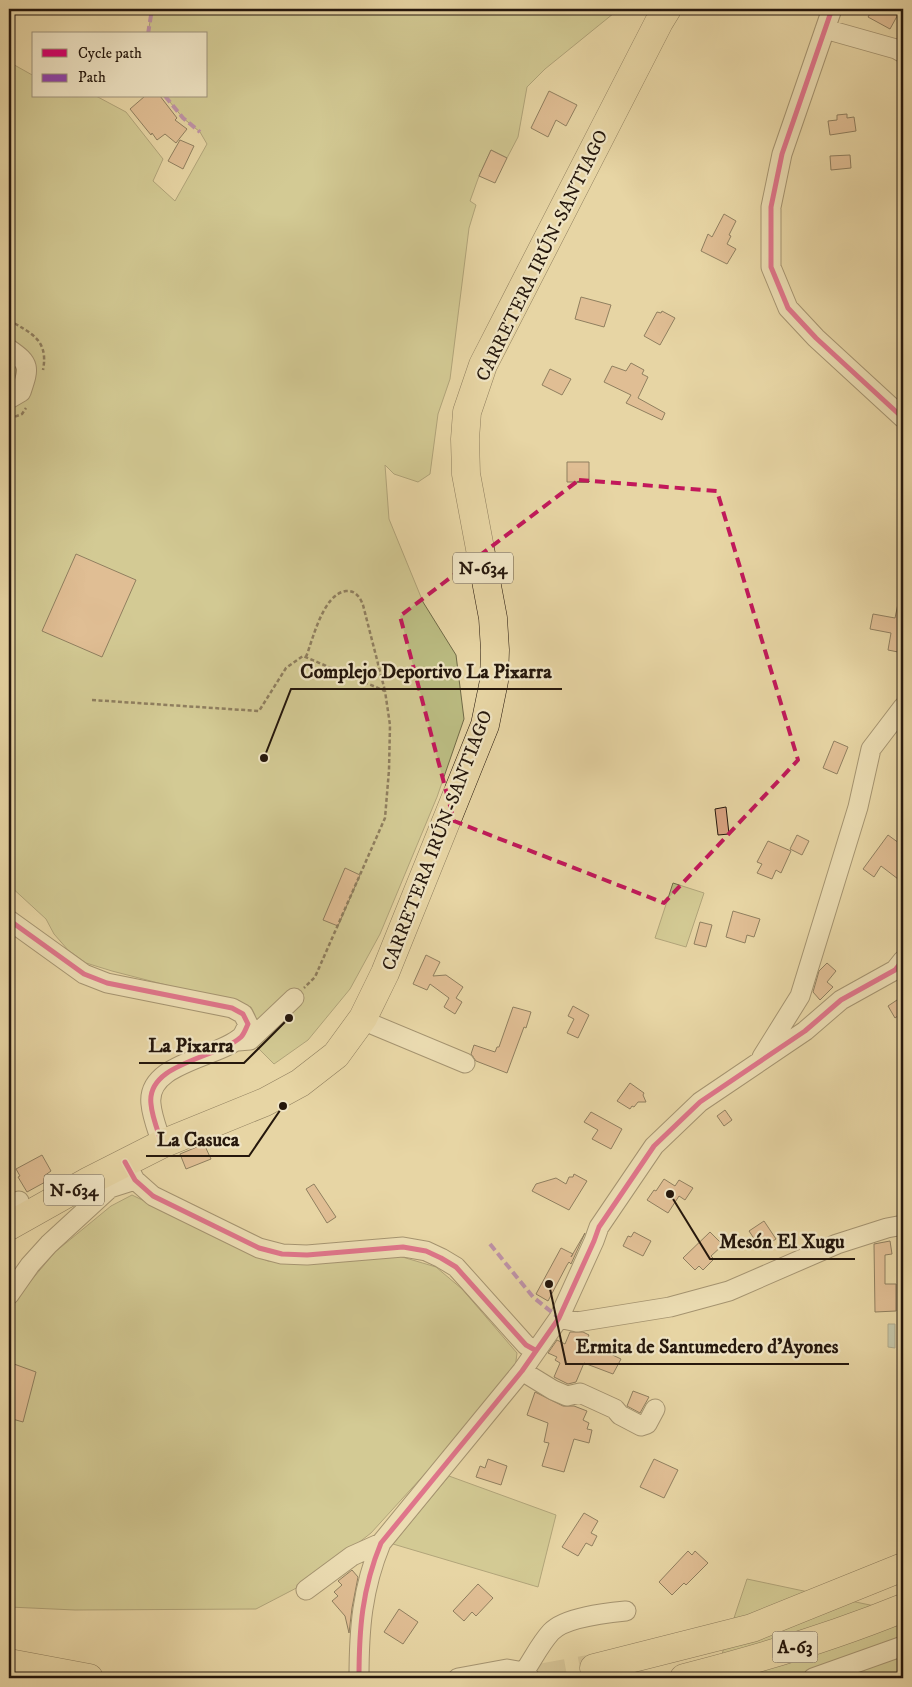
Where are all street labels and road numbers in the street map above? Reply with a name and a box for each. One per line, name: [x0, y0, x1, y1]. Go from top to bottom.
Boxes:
street label: CARRETERA IRÚN-SANTIAGO: [470, 125, 613, 385]
road number: N-634: [453, 552, 513, 584]
street label: CARRETERA IRÚN-SANTIAGO: [375, 706, 498, 974]
road number: N-634: [44, 1174, 104, 1206]
road number: A-63: [772, 1631, 818, 1662]

